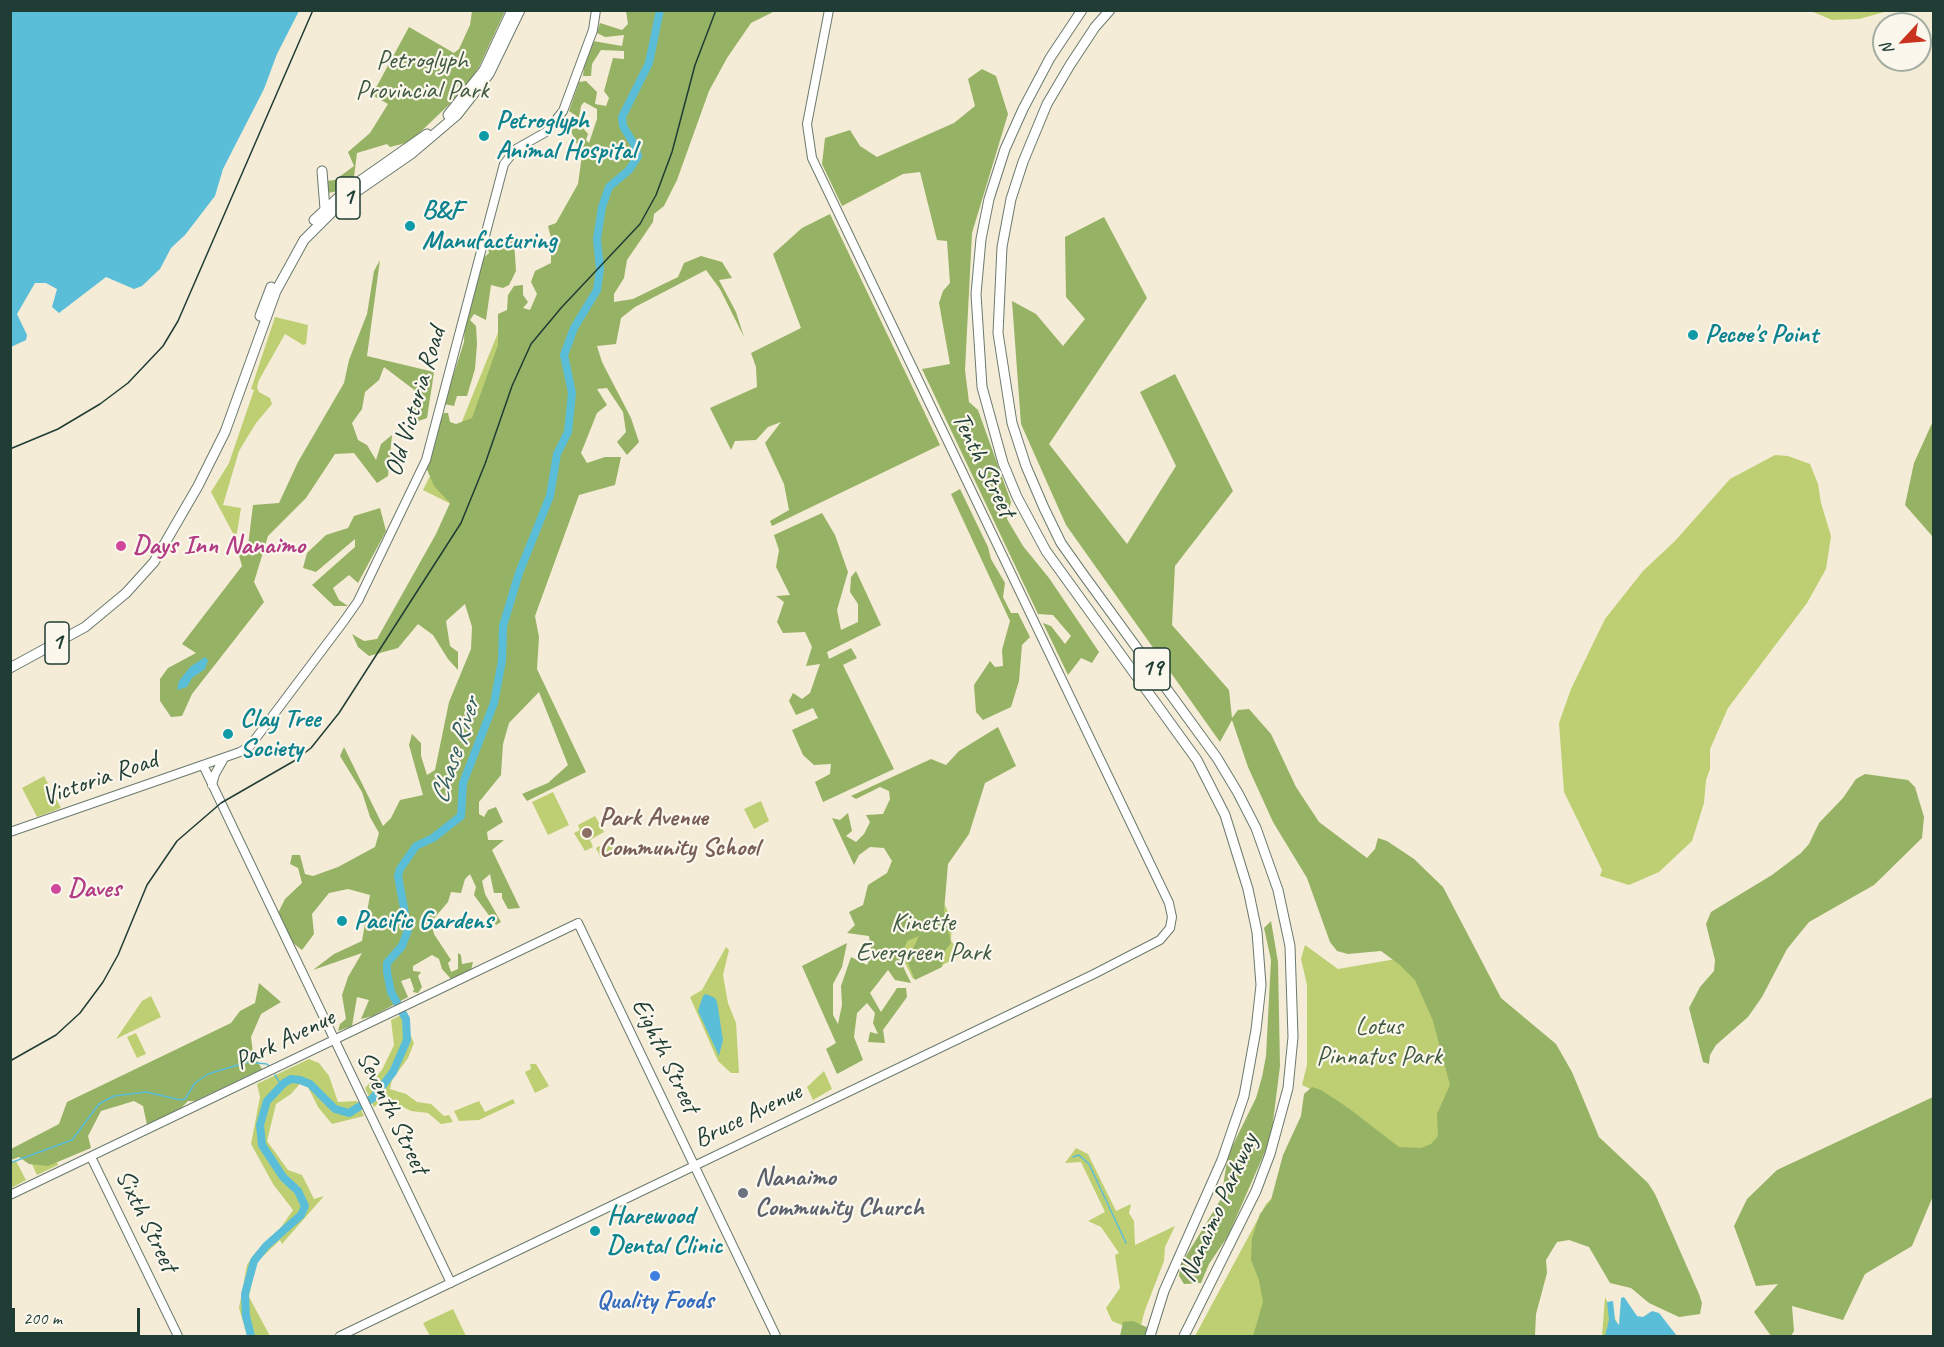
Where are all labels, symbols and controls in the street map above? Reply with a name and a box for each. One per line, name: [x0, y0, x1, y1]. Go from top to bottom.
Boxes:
north arrow: [1872, 12, 1932, 72]
text: N: [1876, 40, 1899, 58]
park label: Petroglyph Provincial Park: [355, 45, 489, 106]
place label: Petroglyph Animal Hospital: [496, 105, 636, 166]
marker: Petroglyph Animal Hospital: [477, 129, 491, 143]
road number: 1: [336, 177, 360, 219]
place label: B&F Manufacturing: [422, 195, 557, 256]
marker: B&F Manufacturing: [403, 219, 417, 233]
place label: Pecoe's Point: [1705, 319, 1818, 351]
street label: Old Victoria Road: [379, 324, 453, 480]
marker: Pecoe's Point: [1686, 328, 1700, 342]
street label: Tenth Street: [944, 407, 1022, 523]
place label: Days Inn Nanaimo: [133, 530, 305, 562]
marker: Days Inn Nanaimo: [114, 539, 128, 553]
road number: 1: [45, 622, 69, 664]
road number: 19: [1134, 648, 1170, 690]
water label: Chase River: [424, 694, 488, 808]
place label: Clay Tree Society: [240, 703, 320, 764]
marker: Clay Tree Society: [221, 727, 235, 741]
street label: Victoria Road: [38, 745, 162, 813]
place label: Park Avenue Community School: [599, 802, 759, 864]
marker: Park Avenue Community School: [580, 826, 594, 840]
place label: Daves: [68, 873, 121, 905]
marker: Daves: [49, 882, 63, 896]
place label: Pacific Gardens: [354, 905, 493, 937]
park label: Kinette Evergreen Park: [856, 907, 990, 969]
marker: Pacific Gardens: [335, 914, 349, 928]
street label: Eighth Street: [624, 994, 706, 1118]
street label: Park Avenue: [230, 1002, 340, 1078]
park label: Lotus Pinnatus Park: [1316, 1011, 1442, 1072]
street label: Seventh Street: [349, 1046, 435, 1180]
street label: Bruce Avenue: [689, 1077, 807, 1155]
street label: Nanaimo Parkway: [1172, 1129, 1266, 1287]
place label: Nanaimo Community Church: [755, 1162, 924, 1224]
street label: Sixth Street: [108, 1165, 184, 1277]
marker: Nanaimo Community Church: [736, 1186, 750, 1200]
place label: Harewood Dental Clinic: [607, 1200, 723, 1262]
marker: Harewood Dental Clinic: [588, 1224, 602, 1238]
marker: Quality Foods: [648, 1269, 662, 1283]
place label: Quality Foods: [597, 1285, 713, 1317]
scale bar: [15, 1296, 142, 1334]
text: 200 m: [23, 1307, 62, 1329]

